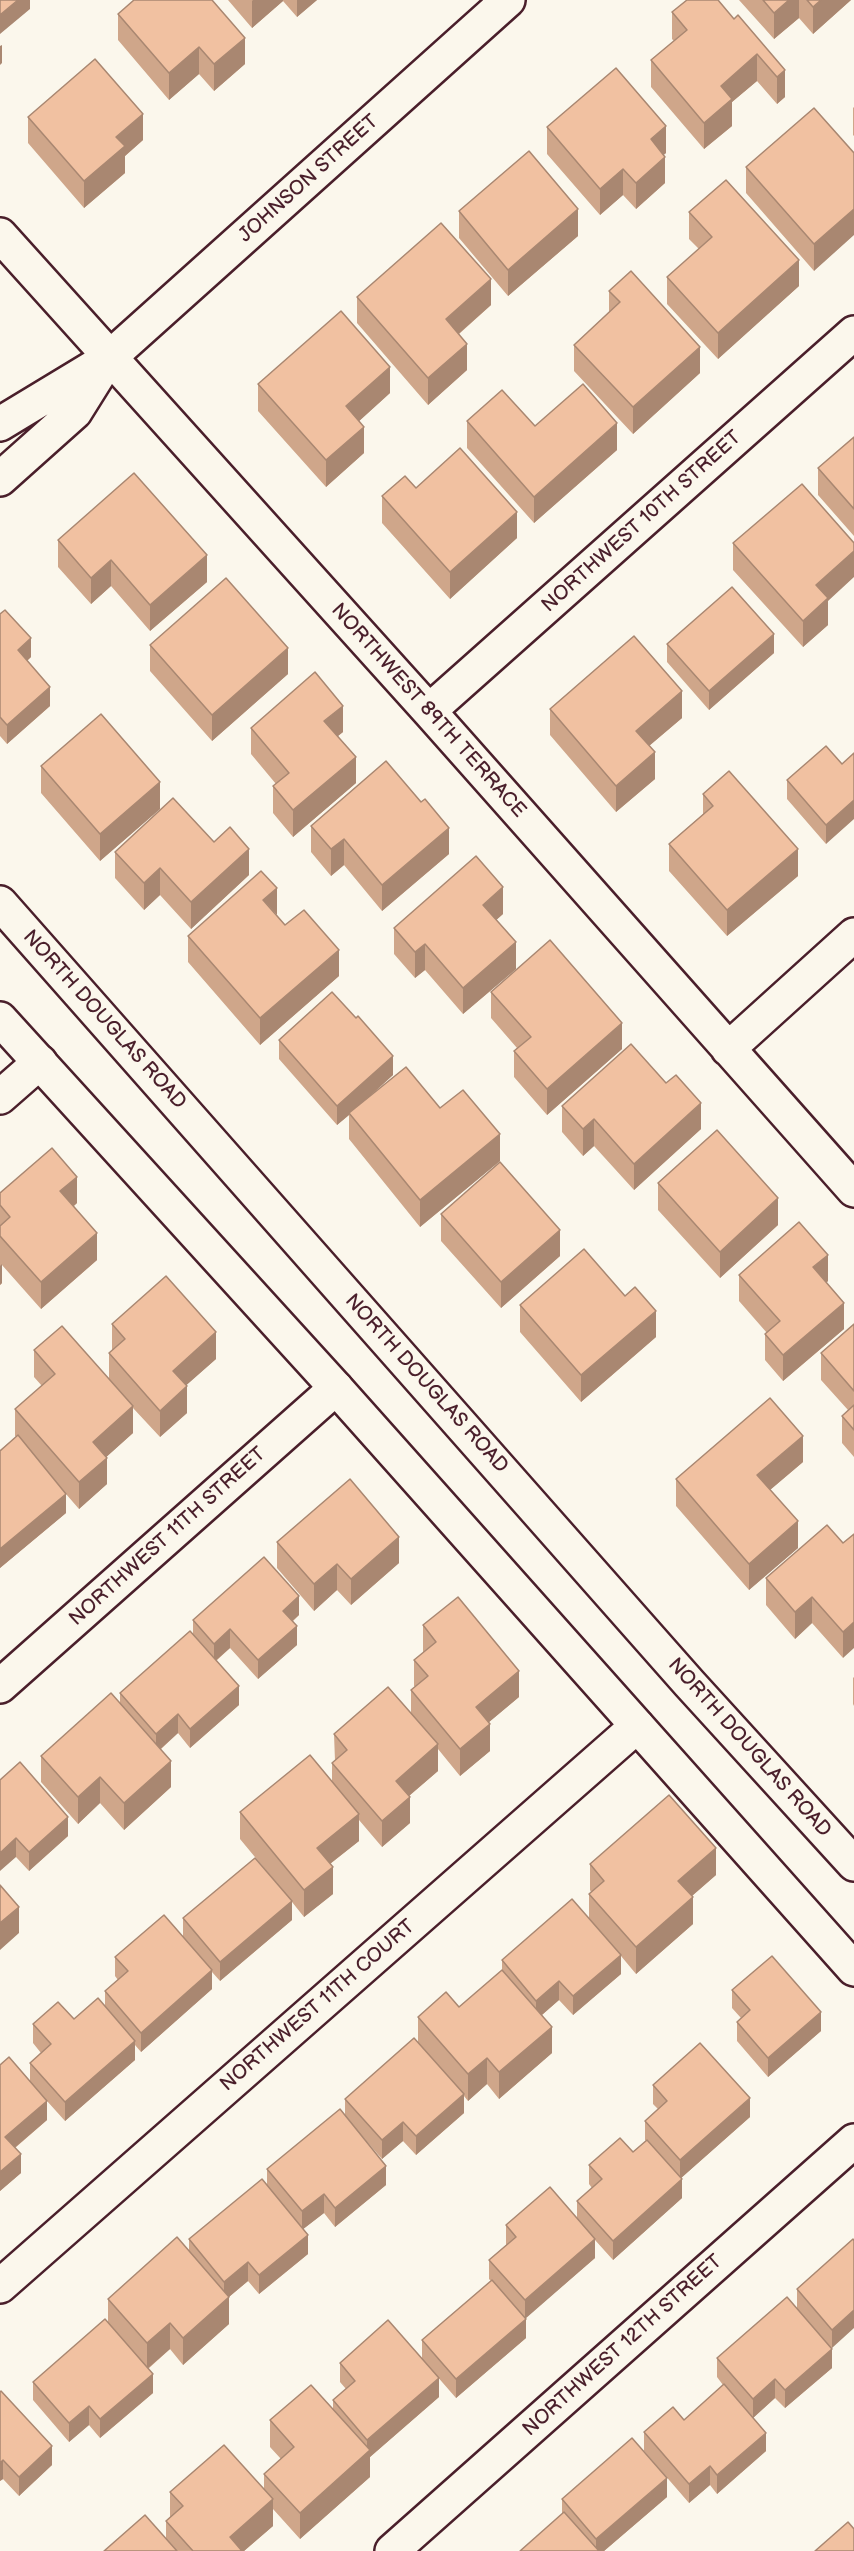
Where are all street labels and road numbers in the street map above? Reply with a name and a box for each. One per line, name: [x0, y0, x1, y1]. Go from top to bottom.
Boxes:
street label: JOHNSON STREET: [234, 110, 384, 248]
street label: NORTHWEST 10TH STREET: [537, 426, 747, 618]
street label: NORTHWEST 89TH TERRACE: [325, 599, 531, 823]
street label: NORTH DOUGLAS ROAD: [17, 926, 191, 1114]
street label: NORTH DOUGLAS ROAD: [339, 1290, 513, 1478]
street label: NORTHWEST 11TH STREET: [65, 1443, 271, 1631]
street label: NORTH DOUGLAS ROAD: [662, 1654, 836, 1842]
street label: NORTHWEST 11TH COURT: [216, 1915, 420, 2097]
street label: NORTHWEST 12TH STREET: [518, 2250, 728, 2442]

